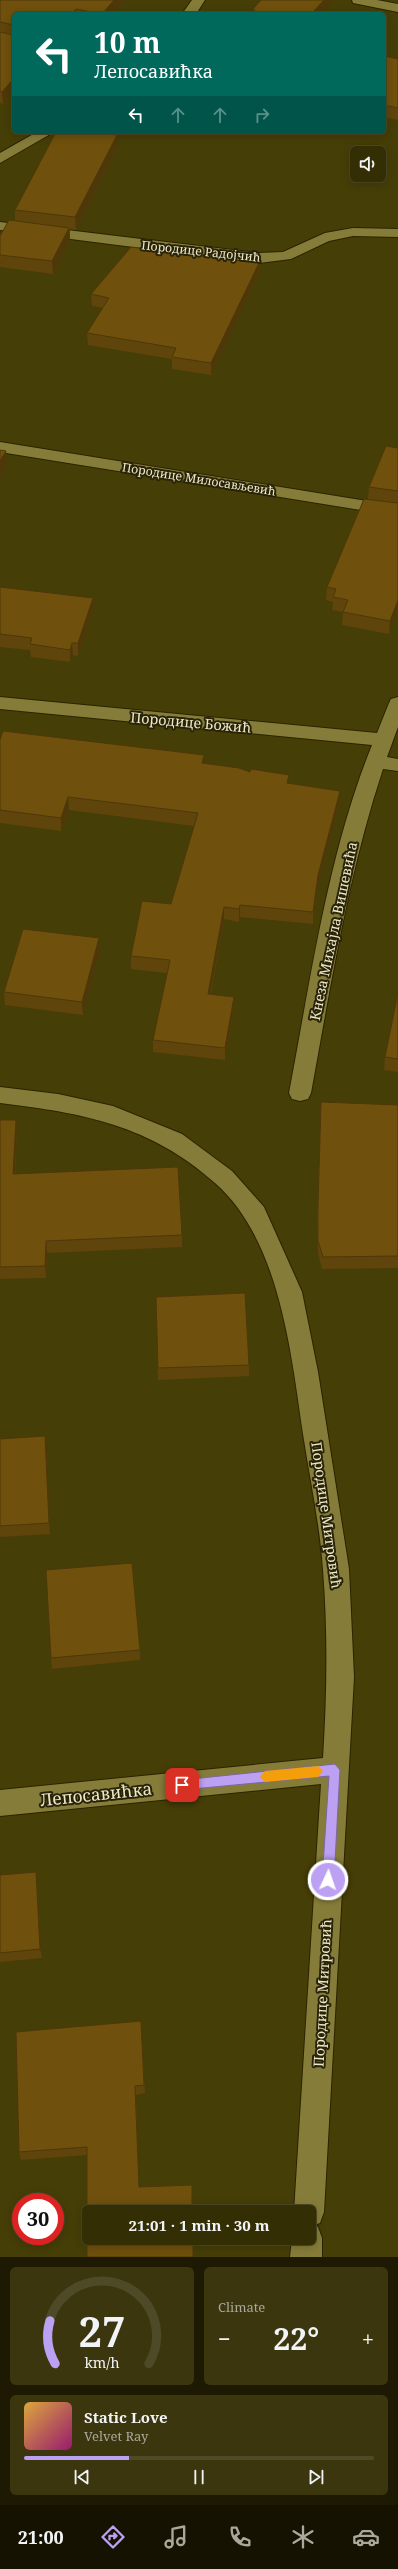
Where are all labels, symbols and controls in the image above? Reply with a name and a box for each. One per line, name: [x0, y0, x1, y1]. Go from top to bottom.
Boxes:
text: 10 m: [94, 23, 161, 61]
icon: left: [28, 28, 80, 80]
text: Лепосавићка: [94, 59, 213, 83]
icon: left: [125, 104, 147, 126]
icon: ahead: [167, 104, 189, 126]
icon: ahead: [209, 104, 231, 126]
icon: right: [251, 104, 273, 126]
map controls: [350, 146, 386, 182]
button: sound: [350, 146, 386, 182]
street label: Породице Радојчић: [140, 236, 262, 266]
street label: Породице Милосављевић: [121, 458, 277, 500]
street label: Породице Божић: [130, 707, 252, 737]
street label: Кнеза Михајла Вишевића: [305, 840, 361, 1022]
street label: Породице Митровић: [307, 1440, 347, 1590]
pin: [165, 1768, 199, 1802]
icon: arrive: [171, 1774, 193, 1796]
street label: Лепосавићка: [39, 1777, 153, 1811]
position arrow: [307, 1859, 349, 1901]
street label: Породице Митровић: [309, 1918, 335, 2068]
speed limit sign: 30: [12, 2193, 64, 2245]
text: 21:01 · 1 min · 30 m: [129, 2215, 269, 2235]
text: Climate: [218, 2298, 265, 2316]
text: 27: [78, 2303, 126, 2359]
text: 22°: [273, 2318, 319, 2359]
text: −: [218, 2323, 231, 2353]
text: +: [362, 2323, 374, 2353]
text: km/h: [84, 2353, 120, 2372]
text: Static Love: [84, 2407, 168, 2427]
text: Velvet Ray: [84, 2427, 148, 2445]
icon: previous: [71, 2466, 93, 2488]
icon: pause: [188, 2466, 210, 2488]
icon: next: [305, 2466, 327, 2488]
icon: directions: [99, 2523, 127, 2551]
icon: music: [162, 2523, 190, 2551]
icon: phone: [226, 2523, 254, 2551]
icon: climate: [289, 2523, 317, 2551]
icon: car: [352, 2523, 380, 2551]
text: 21:00: [18, 2525, 64, 2549]

